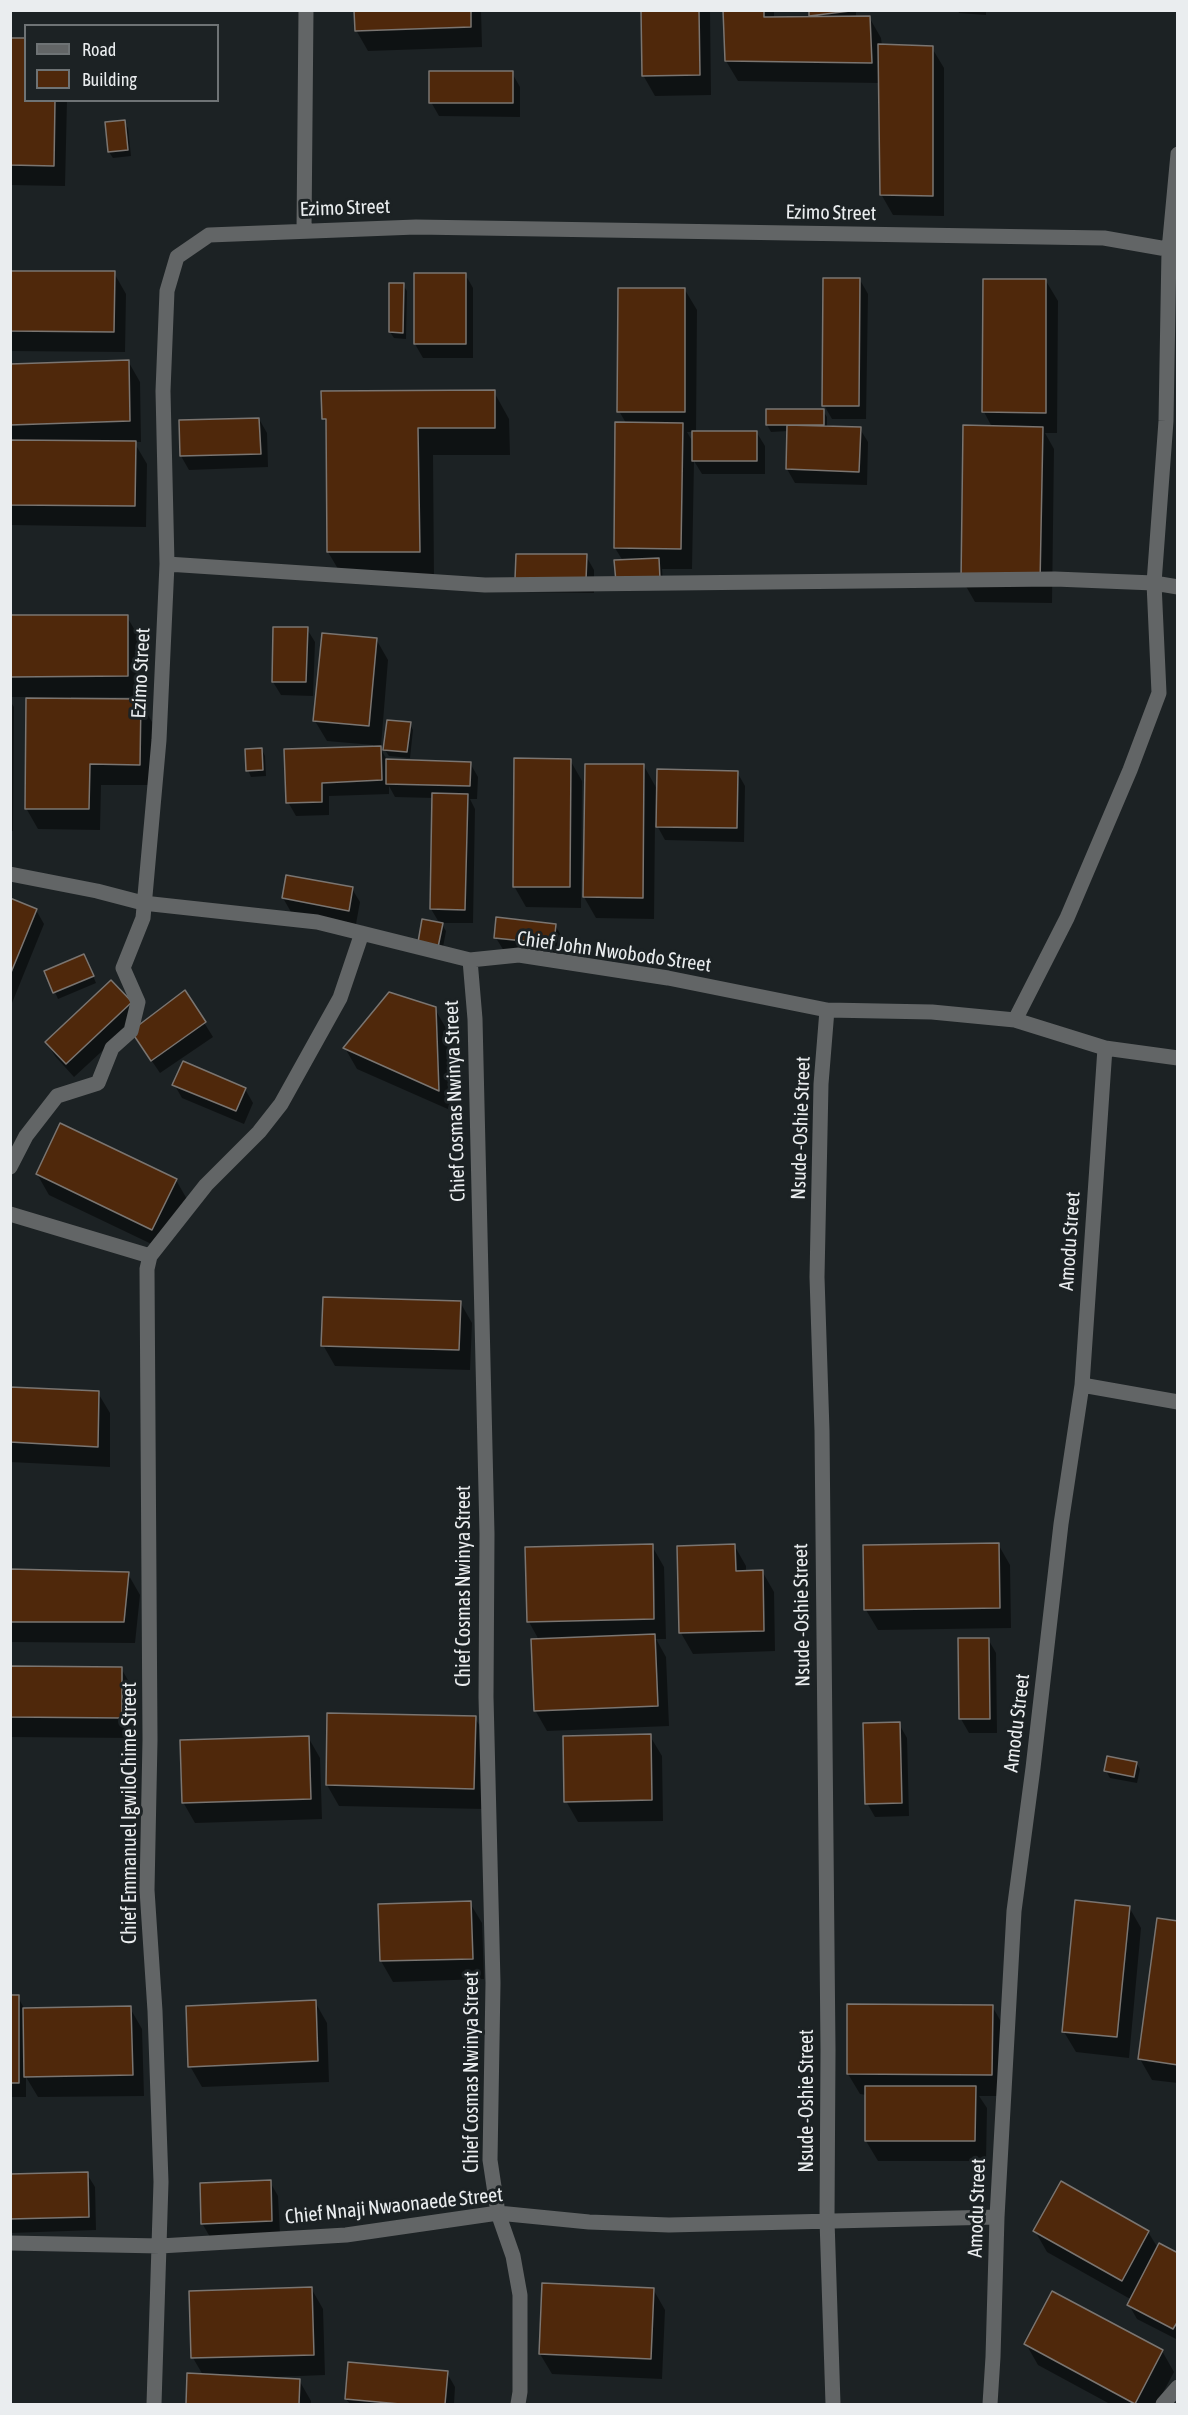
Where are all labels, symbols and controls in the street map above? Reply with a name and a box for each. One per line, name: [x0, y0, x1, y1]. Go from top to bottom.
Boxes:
legend: [24, 24, 219, 102]
text: Road: [82, 39, 116, 60]
text: Building: [82, 69, 137, 90]
street label: Ezimo Street: [299, 194, 391, 222]
street label: Ezimo Street: [785, 200, 877, 226]
street label: Ezimo Street: [127, 627, 155, 719]
street label: Chief John Nwobodo Street: [515, 926, 713, 978]
street label: Chief Cosmas Nwinya Street: [439, 1000, 471, 1202]
street label: Nsude -Oshie Street: [787, 1056, 815, 1200]
street label: Amodu Street: [1055, 1191, 1085, 1291]
street label: Chief Cosmas Nwinya Street: [452, 1485, 476, 1687]
street label: Nsude -Oshie Street: [789, 1543, 815, 1687]
street label: Amodu Street: [999, 1672, 1035, 1774]
street label: Chief Emmanuel IgwiloChime Street: [118, 1682, 142, 1944]
street label: Chief Cosmas Nwinya Street: [460, 1971, 484, 2173]
street label: Nsude -Oshie Street: [795, 2029, 819, 2173]
street label: Amodu Street: [963, 2158, 991, 2258]
street label: Chief Nnaji Nwaonaede Street: [284, 2183, 504, 2229]

